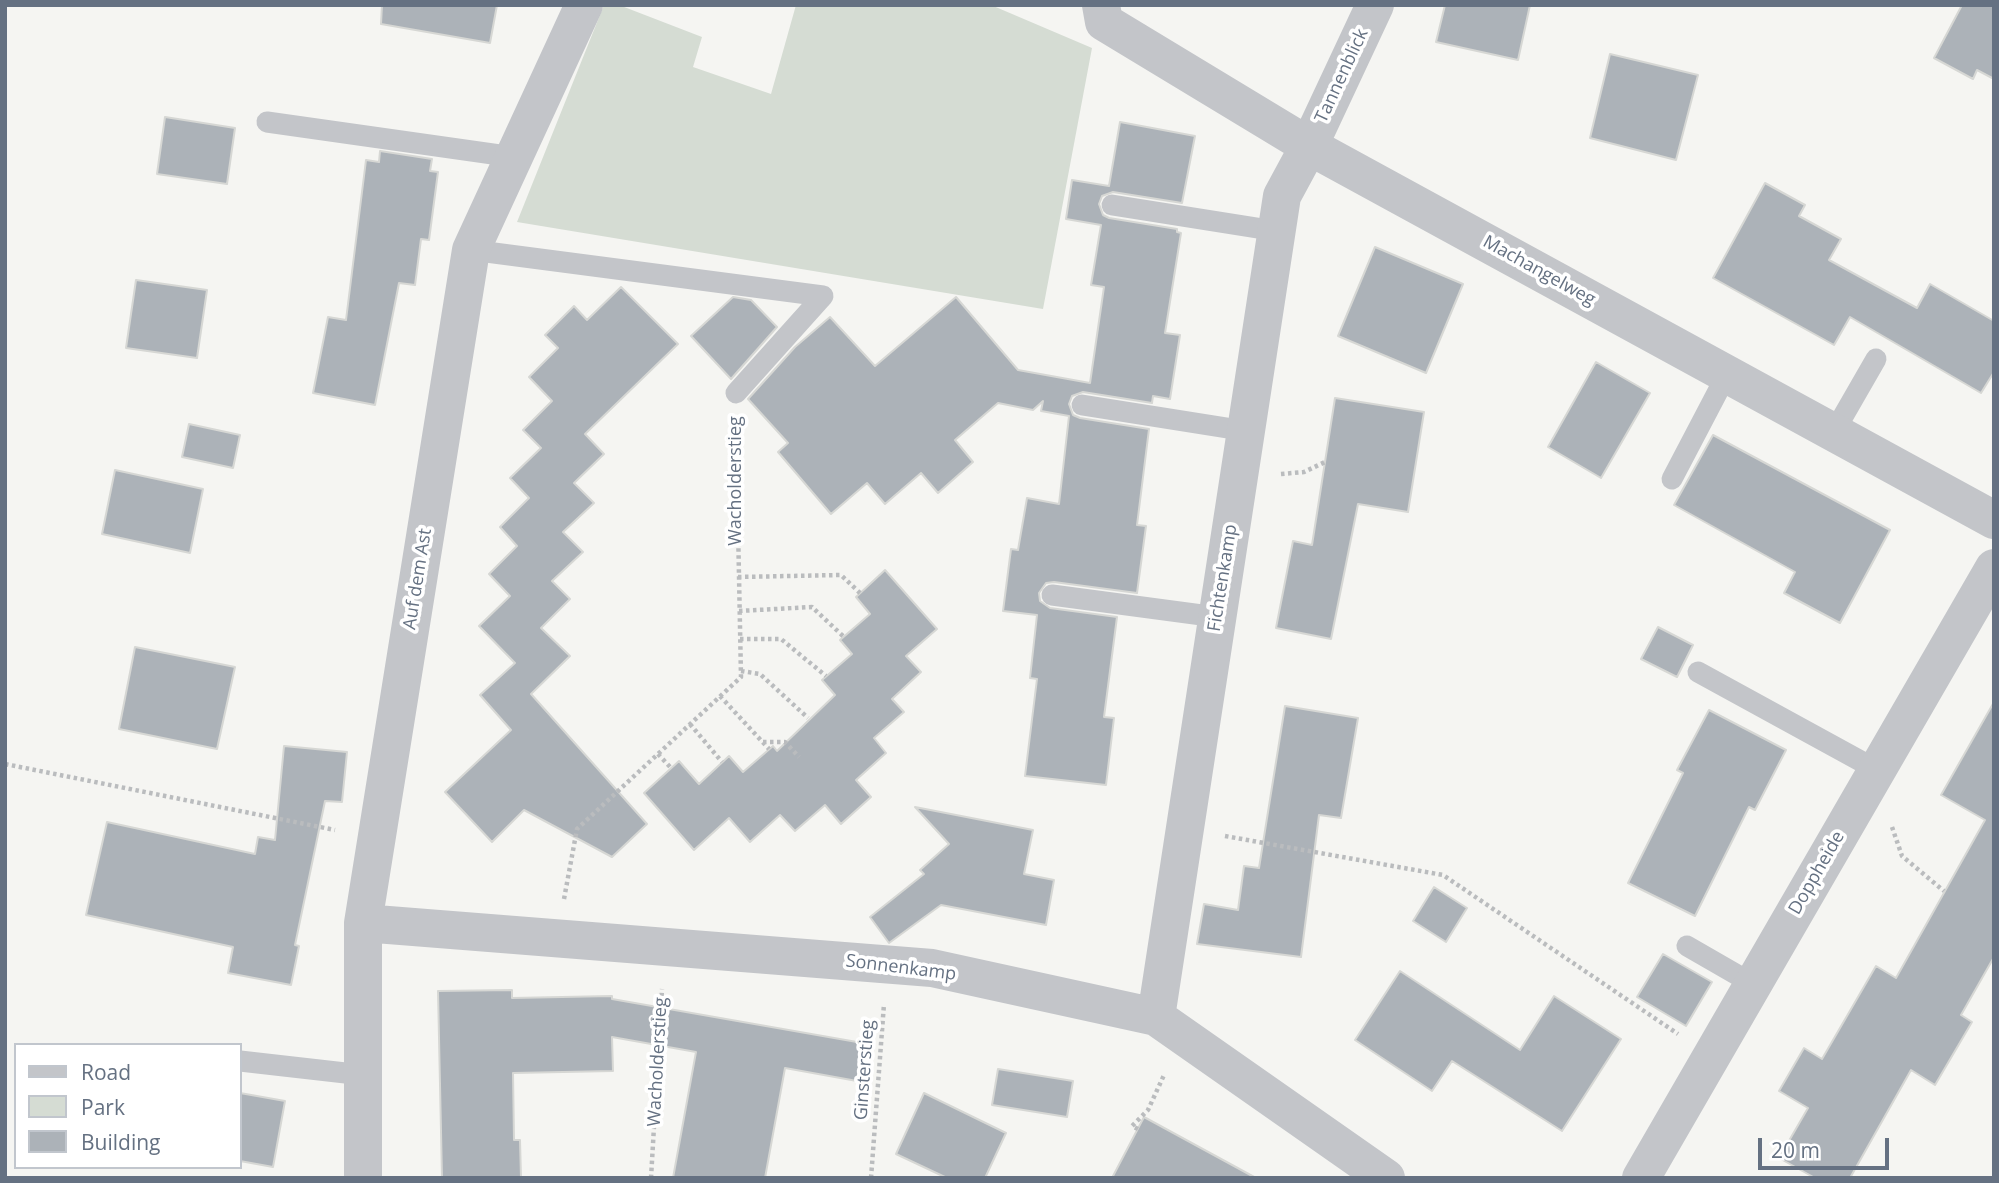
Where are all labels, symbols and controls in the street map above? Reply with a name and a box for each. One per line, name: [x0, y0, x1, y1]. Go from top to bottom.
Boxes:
street label: Tannenblick: [1311, 26, 1373, 126]
street label: Machangelweg: [1479, 231, 1599, 311]
street label: Wacholderstieg: [725, 416, 747, 546]
street label: Fichtenkamp: [1204, 523, 1242, 633]
street label: Auf dem Ast: [399, 527, 437, 631]
street label: Doppheide: [1784, 827, 1850, 919]
street label: Sonnenkamp: [845, 951, 957, 985]
street label: Wacholderstieg: [644, 997, 672, 1127]
street label: Ginsterstieg: [851, 1019, 879, 1121]
legend: [14, 1043, 242, 1169]
text: Road: [81, 1058, 131, 1086]
text: Park: [81, 1093, 125, 1121]
scale bar: [1761, 1124, 1892, 1168]
text: Building: [81, 1128, 160, 1156]
text: 20 m: [1771, 1136, 1820, 1164]

